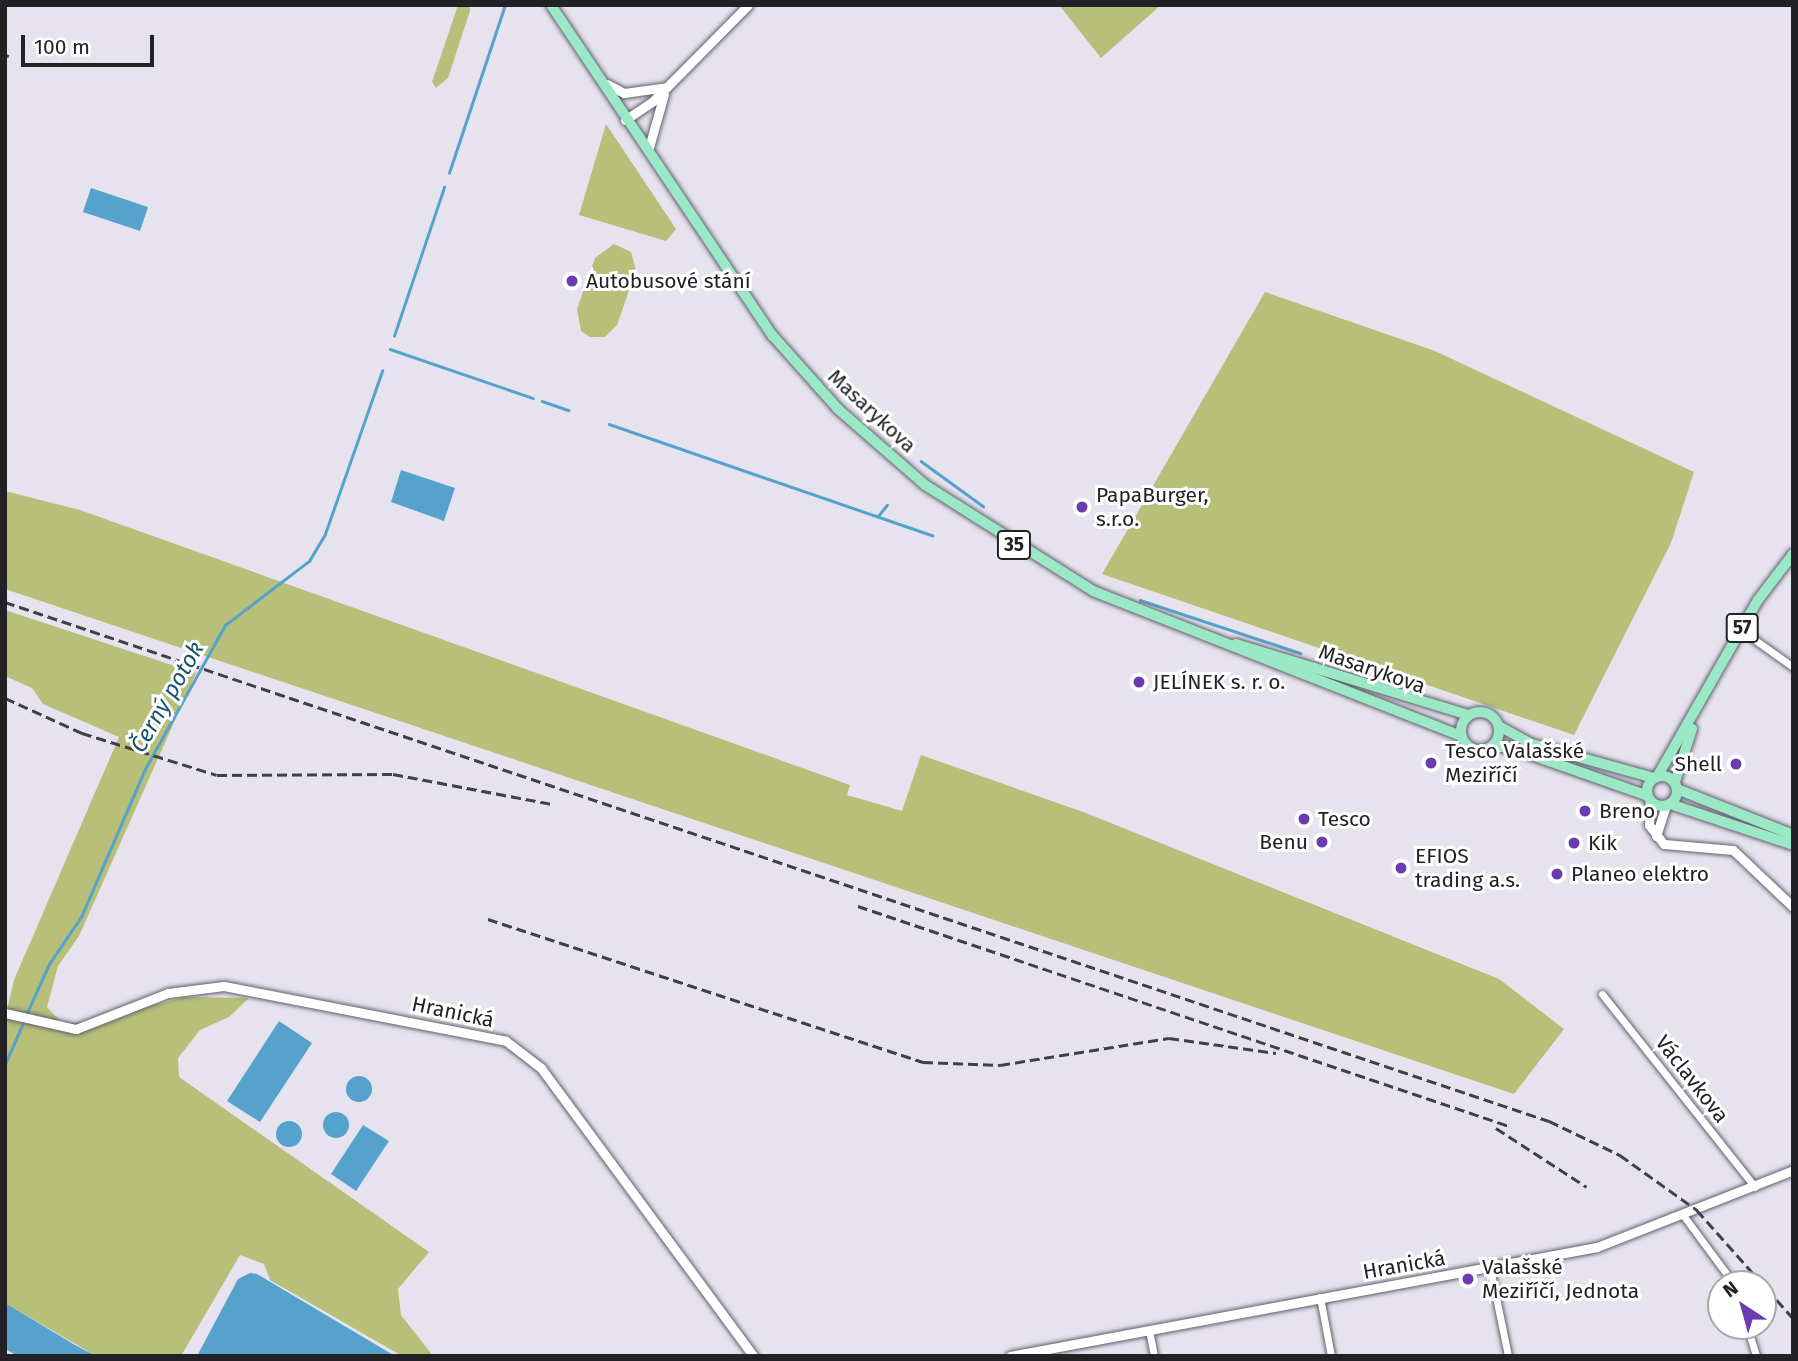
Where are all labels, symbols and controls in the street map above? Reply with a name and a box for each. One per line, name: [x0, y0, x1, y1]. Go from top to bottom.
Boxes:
scale bar: [24, 21, 158, 65]
text: 100 m: [34, 34, 90, 60]
place label: Autobusové stání: [586, 268, 751, 294]
marker: Autobusové stání: [564, 273, 580, 289]
street label: Masarykova: [823, 364, 921, 458]
place label: PapaBurger, s.r.o.: [1096, 482, 1208, 532]
marker: PapaBurger, s.r.o.: [1074, 499, 1090, 515]
road number: 35: [996, 530, 1032, 560]
road number: 57: [1724, 612, 1760, 643]
water label: Černý potok: [124, 637, 210, 757]
street label: Masarykova: [1315, 639, 1429, 699]
place label: JELÍNEK s. r. o.: [1153, 669, 1285, 695]
marker: JELÍNEK s. r. o.: [1131, 674, 1147, 690]
place label: Tesco Valašské Meziříčí: [1445, 738, 1584, 788]
place label: Shell: [1674, 751, 1722, 777]
marker: Tesco Valašské Meziříčí: [1423, 755, 1439, 771]
marker: Shell: [1728, 756, 1744, 772]
place label: Breno: [1599, 798, 1655, 824]
marker: Breno: [1577, 803, 1593, 819]
place label: Tesco: [1318, 806, 1371, 832]
marker: Tesco: [1296, 811, 1312, 827]
place label: Benu: [1259, 829, 1308, 855]
place label: Kik: [1588, 830, 1617, 856]
marker: Benu: [1314, 834, 1330, 850]
marker: Kik: [1566, 835, 1582, 851]
place label: EFIOS trading a.s.: [1415, 843, 1520, 893]
marker: EFIOS trading a.s.: [1393, 860, 1409, 876]
place label: Planeo elektro: [1571, 861, 1709, 887]
marker: Planeo elektro: [1549, 866, 1565, 882]
street label: Hranická: [410, 991, 496, 1033]
street label: Václavkova: [1650, 1030, 1734, 1128]
street label: Hranická: [1361, 1245, 1447, 1285]
place label: Valašské Meziříčí, Jednota: [1482, 1254, 1639, 1304]
north arrow: [1707, 1270, 1777, 1340]
marker: Valašské Meziříčí, Jednota: [1460, 1271, 1476, 1287]
text: N: [1719, 1276, 1742, 1302]

